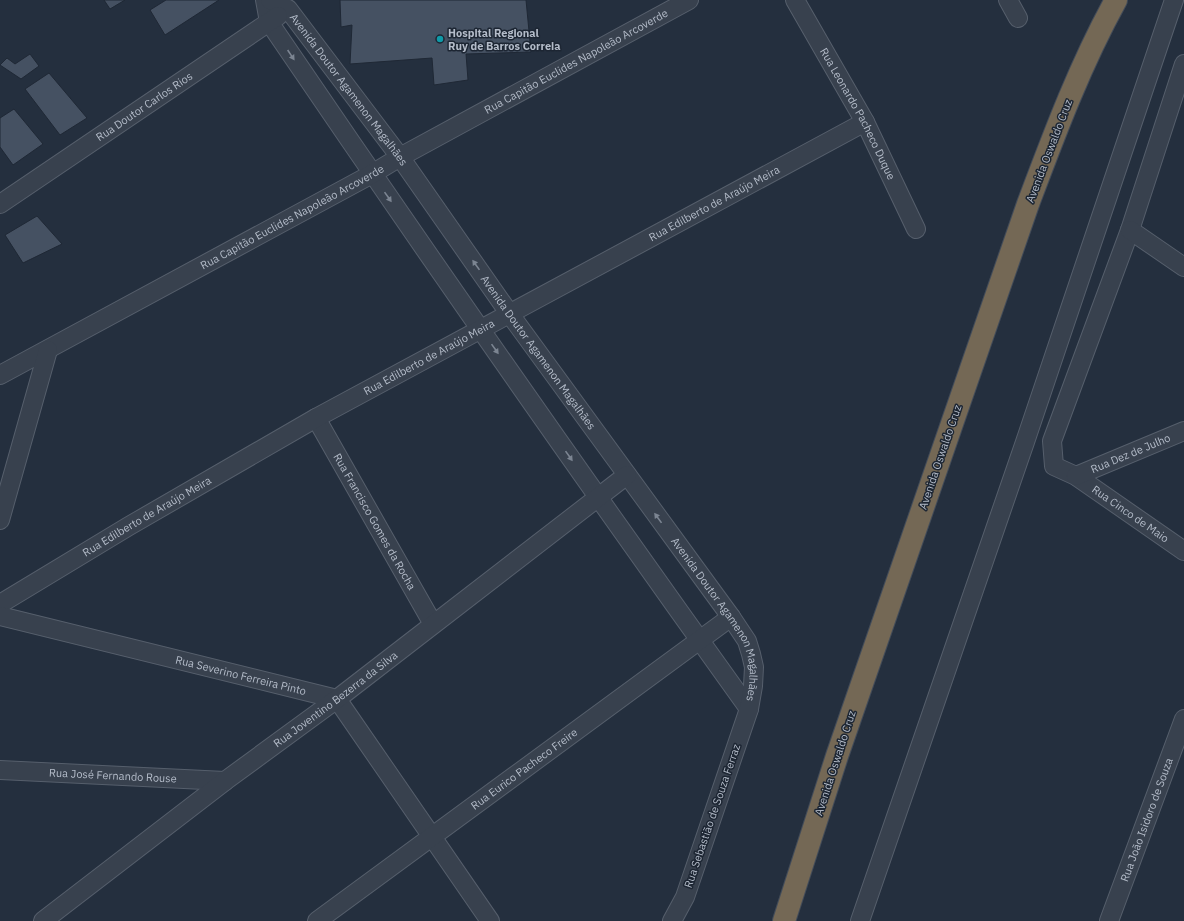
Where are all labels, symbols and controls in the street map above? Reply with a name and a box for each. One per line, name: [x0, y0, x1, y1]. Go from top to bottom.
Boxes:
street label: Rua Capitão Euclides Napoleão Arcoverde: [482, 6, 670, 117]
street label: Avenida Doutor Agamenon Magalhães: [287, 11, 411, 168]
place label: Hospital Regional Ruy de Barros Correia: [448, 26, 560, 53]
marker: Hospital Regional Ruy de Barros Correia: [435, 34, 445, 44]
street label: Rua Leonardo Pacheco Duque: [817, 45, 898, 182]
one-way arrow: [287, 49, 295, 60]
street label: Rua Doutor Carlos Rios: [93, 69, 195, 144]
street label: Avenida Oswaldo Cruz: [1023, 97, 1075, 205]
street label: Rua Capitão Euclides Napoleão Arcoverde: [198, 161, 386, 273]
street label: Rua Edilberto de Araújo Meira: [646, 162, 782, 244]
one-way arrow: [384, 191, 392, 202]
one-way arrow: [472, 260, 480, 270]
street label: Avenida Doutor Agamenon Magalhães: [478, 272, 599, 432]
street label: Rua Edilberto de Araújo Meira: [361, 316, 497, 398]
one-way arrow: [491, 343, 499, 354]
street label: Avenida Oswaldo Cruz: [916, 403, 964, 511]
street label: Rua Dez de Julho: [1088, 430, 1172, 476]
street label: Rua Francisco Gomes da Rocha: [330, 451, 419, 592]
one-way arrow: [565, 451, 573, 461]
street label: Rua Edilberto de Araújo Meira: [80, 473, 214, 559]
street label: Rua Cinco de Maio: [1089, 482, 1172, 545]
one-way arrow: [654, 512, 662, 523]
street label: Avenida Doutor Agamenon Magalhães: [668, 534, 761, 702]
street label: Rua Joventino Bezerra da Silva: [271, 648, 400, 750]
street label: Rua Severino Ferreira Pinto: [174, 652, 308, 698]
street label: Avenida Oswaldo Cruz: [811, 709, 859, 817]
street label: Rua Eurico Pacheco Freire: [468, 725, 580, 813]
street label: Rua Sebastião de Souza Ferraz: [681, 742, 743, 890]
street label: Rua João Isidoro de Souza: [1117, 756, 1176, 884]
street label: Rua José Fernando Rouse: [49, 765, 177, 786]

